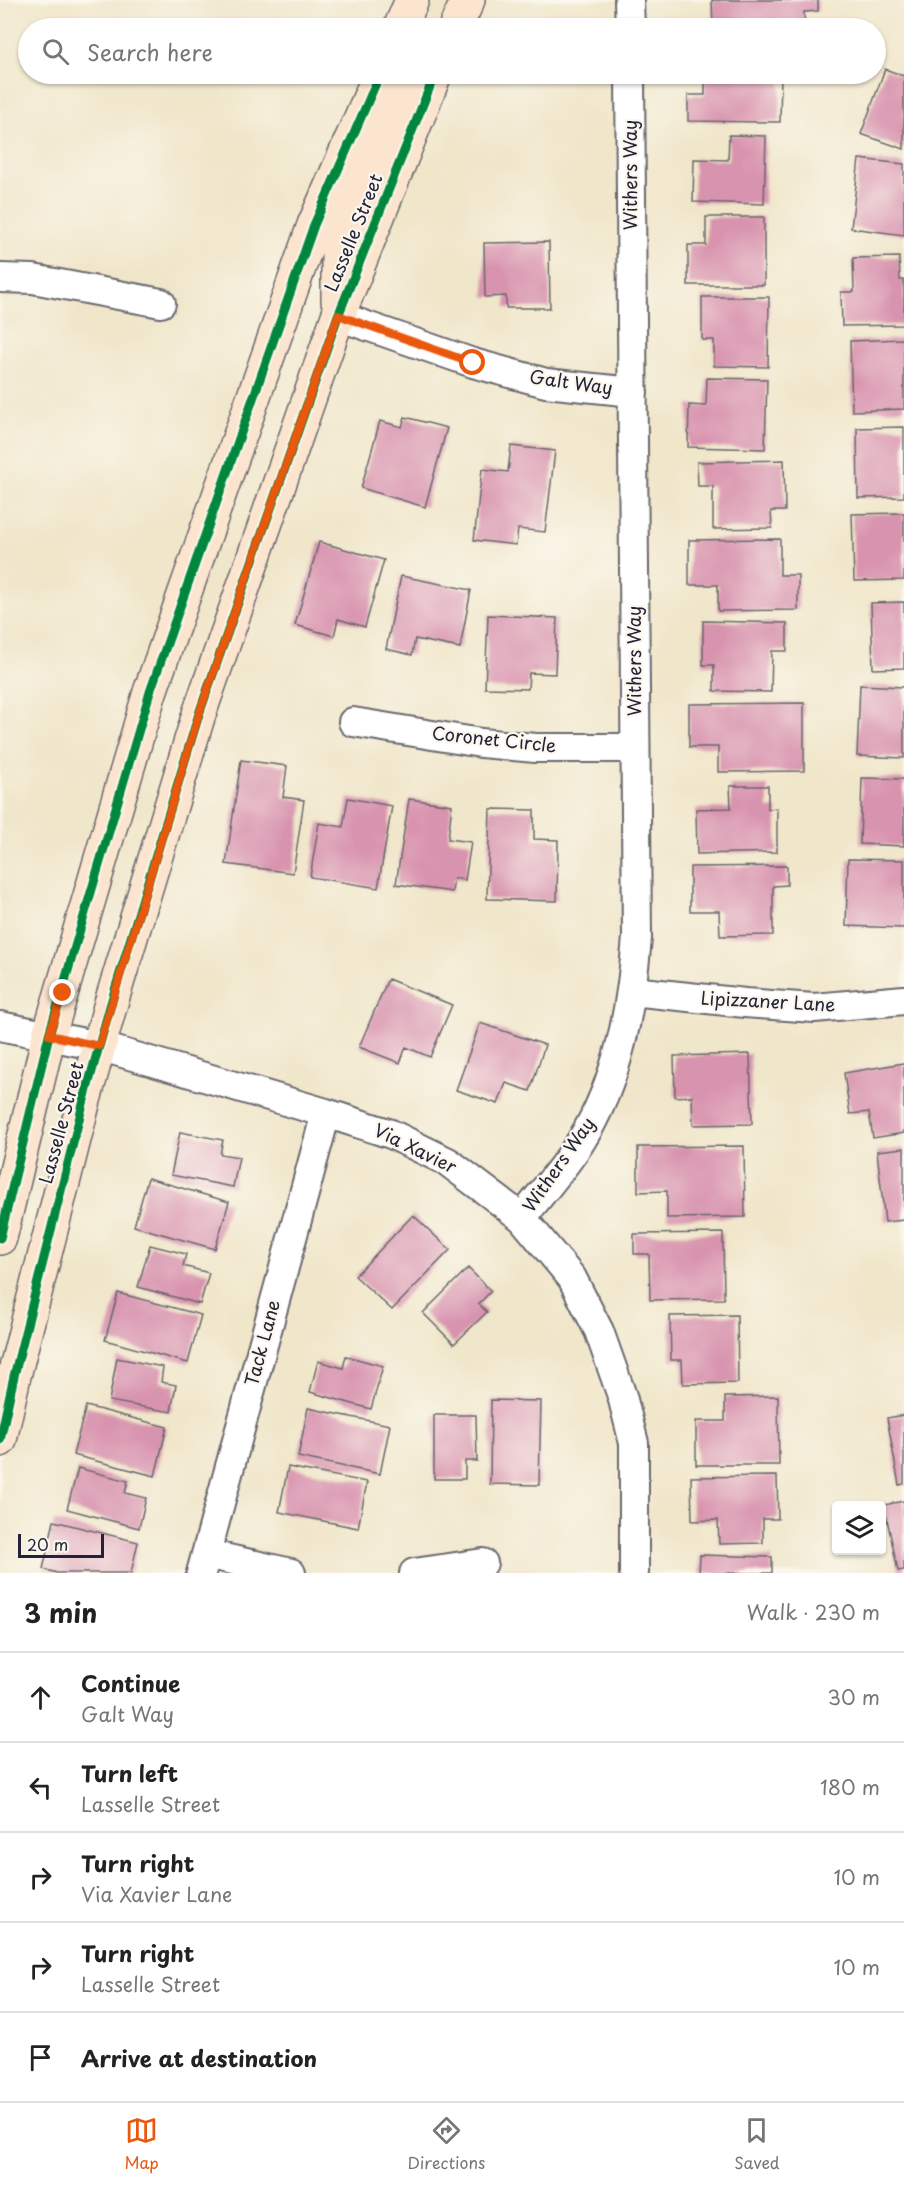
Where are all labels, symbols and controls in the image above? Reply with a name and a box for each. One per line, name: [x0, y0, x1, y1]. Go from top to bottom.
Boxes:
search box: [18, 18, 886, 84]
icon: search: [39, 35, 72, 68]
text: Search here: [87, 35, 213, 68]
street label: Withers Way: [616, 120, 643, 230]
street label: Lasselle Street: [317, 169, 389, 296]
route start: [459, 349, 485, 375]
street label: Galt Way: [528, 362, 615, 401]
street label: Withers Way: [620, 606, 647, 716]
street label: Coronet Circle: [431, 719, 558, 758]
route end: [49, 979, 75, 1005]
street label: Lipizzaner Lane: [700, 983, 836, 1018]
street label: Lasselle Street: [31, 1059, 90, 1187]
street label: Withers Way: [515, 1111, 601, 1217]
street label: Via Xavier: [370, 1116, 462, 1180]
street label: Tack Lane: [237, 1296, 286, 1389]
map controls: [832, 1501, 886, 1555]
button: layers: [832, 1501, 886, 1555]
scale bar: [18, 1531, 104, 1558]
text: 20 m: [27, 1532, 68, 1556]
text: 3 min: [24, 1593, 97, 1632]
text: Walk · 230 m: [747, 1597, 880, 1627]
text: Continue: [81, 1666, 180, 1699]
icon: ahead: [24, 1681, 57, 1714]
text: 30 m: [827, 1682, 880, 1712]
text: Galt Way: [81, 1699, 174, 1729]
text: Turn left: [81, 1756, 178, 1789]
icon: left: [24, 1771, 57, 1804]
text: 180 m: [820, 1772, 880, 1802]
text: Lasselle Street: [81, 1789, 220, 1819]
text: Turn right: [81, 1846, 194, 1879]
icon: right: [24, 1861, 57, 1894]
text: 10 m: [833, 1862, 880, 1892]
text: Via Xavier Lane: [81, 1879, 232, 1909]
text: Turn right: [81, 1936, 194, 1969]
icon: right: [24, 1951, 57, 1984]
text: 10 m: [833, 1952, 880, 1982]
text: Lasselle Street: [81, 1969, 220, 1999]
icon: arrive: [24, 2041, 57, 2074]
text: Arrive at destination: [81, 2041, 317, 2074]
tab: Map: [124, 2114, 159, 2174]
tab: Directions: [407, 2114, 485, 2174]
tab: Saved: [734, 2114, 780, 2174]

